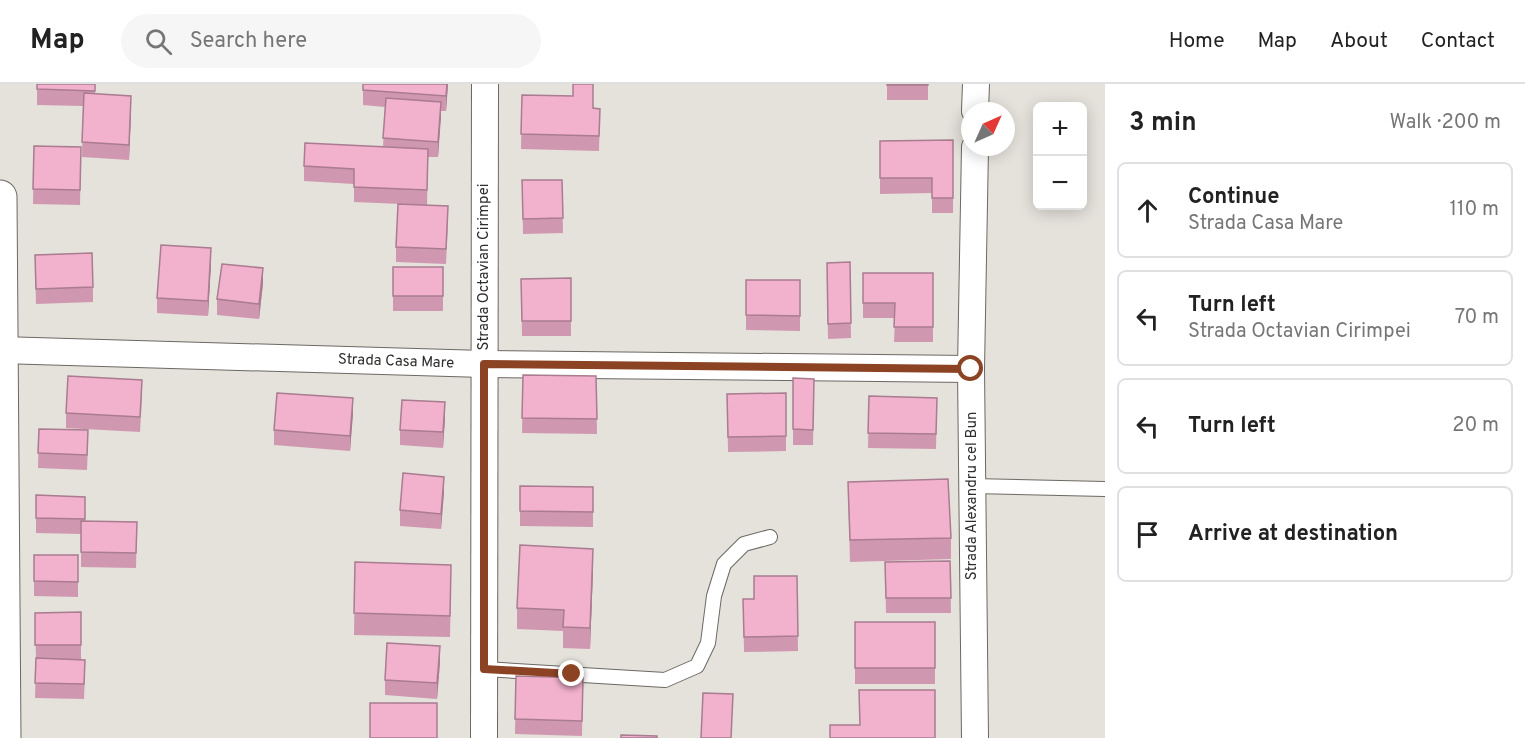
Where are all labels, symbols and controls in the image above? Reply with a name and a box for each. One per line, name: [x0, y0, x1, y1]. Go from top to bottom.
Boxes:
search box: [121, 14, 541, 68]
text: Map: [30, 23, 85, 59]
icon: search: [142, 25, 175, 58]
text: Search here: [190, 28, 307, 55]
text: Home: [1169, 28, 1225, 55]
text: Map: [1258, 28, 1297, 55]
text: About: [1330, 28, 1388, 55]
text: Contact: [1421, 28, 1495, 55]
north arrow: [961, 102, 1015, 156]
map controls: [1033, 102, 1087, 210]
button: +: [1033, 102, 1087, 156]
text: 3 min: [1129, 107, 1197, 140]
text: Walk · 200 m: [1390, 110, 1501, 136]
button: −: [1033, 156, 1087, 210]
street label: Strada Octavian Cirimpei: [475, 183, 494, 351]
text: Continue: [1188, 184, 1279, 211]
icon: ahead: [1131, 194, 1164, 227]
text: 110 m: [1450, 197, 1499, 223]
text: Strada Casa Mare: [1188, 211, 1343, 237]
text: Turn left: [1188, 292, 1276, 319]
icon: left: [1131, 302, 1164, 335]
text: 70 m: [1455, 305, 1499, 331]
text: Strada Octavian Cirimpei: [1188, 319, 1411, 345]
street label: Strada Casa Mare: [337, 350, 455, 374]
route start: [957, 355, 983, 381]
icon: left: [1131, 410, 1164, 443]
street label: Strada Alexandru cel Bun: [963, 412, 982, 580]
text: Turn left: [1188, 413, 1276, 440]
text: 20 m: [1452, 413, 1499, 439]
icon: arrive: [1131, 518, 1164, 551]
text: Arrive at destination: [1188, 521, 1398, 548]
route end: [558, 660, 584, 686]

